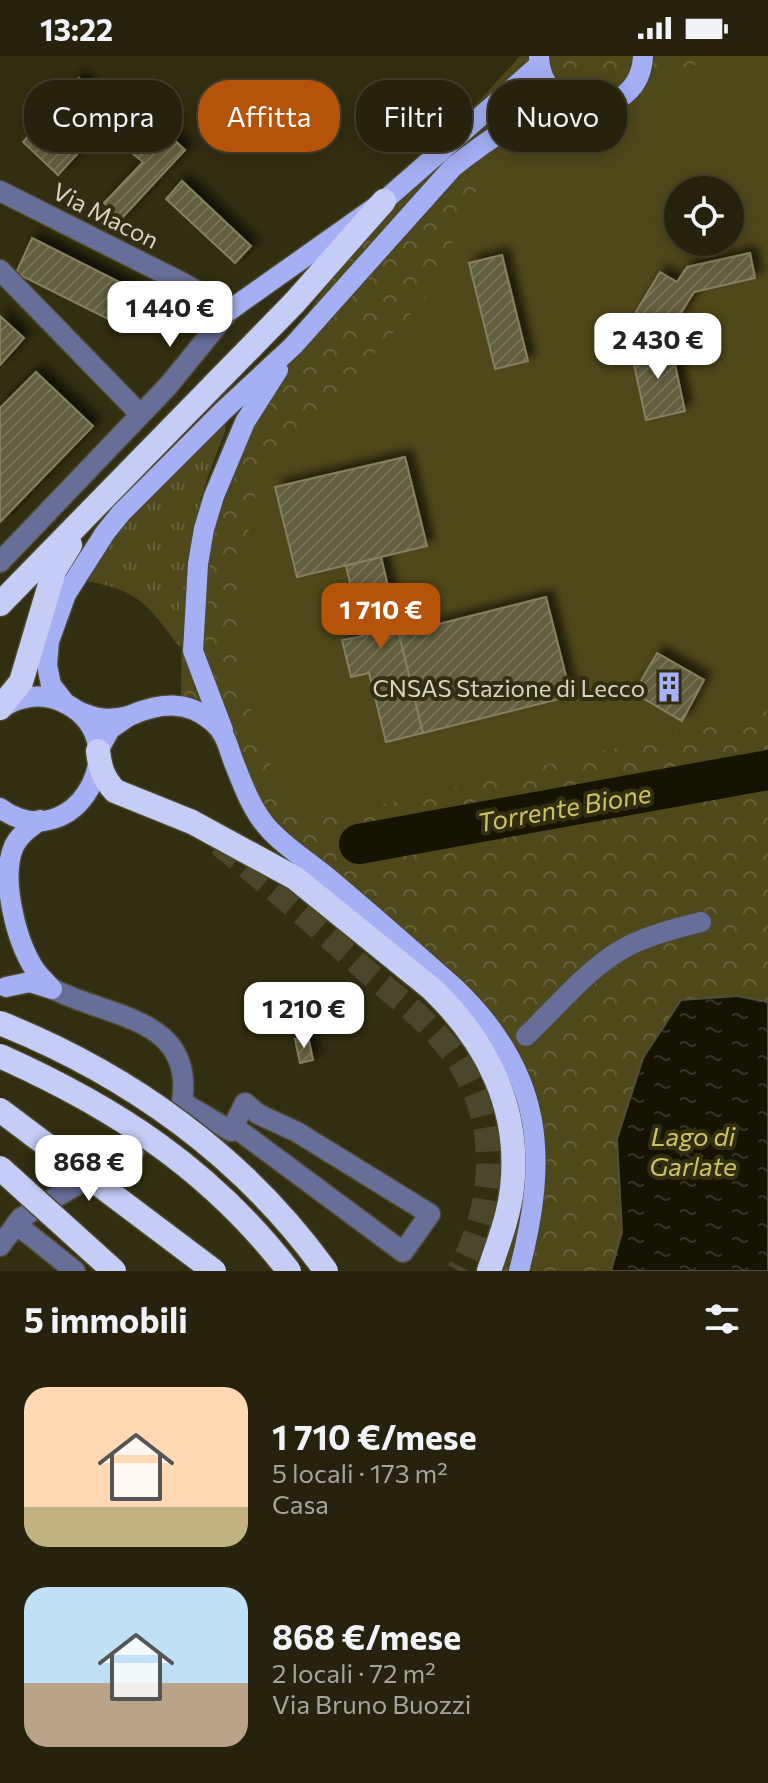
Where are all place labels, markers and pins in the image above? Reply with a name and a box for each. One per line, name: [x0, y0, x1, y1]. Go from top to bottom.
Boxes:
pin: 1 440 €: [96, 281, 244, 349]
pin: 2 430 €: [584, 313, 732, 381]
pin: 1 710 €: [307, 583, 455, 651]
building icon: CNSAS Stazione di Lecco: [652, 670, 686, 704]
place label: CNSAS Stazione di Lecco: [372, 673, 645, 702]
pin: 1 210 €: [230, 982, 378, 1050]
pin: 868 €: [33, 1135, 145, 1203]

